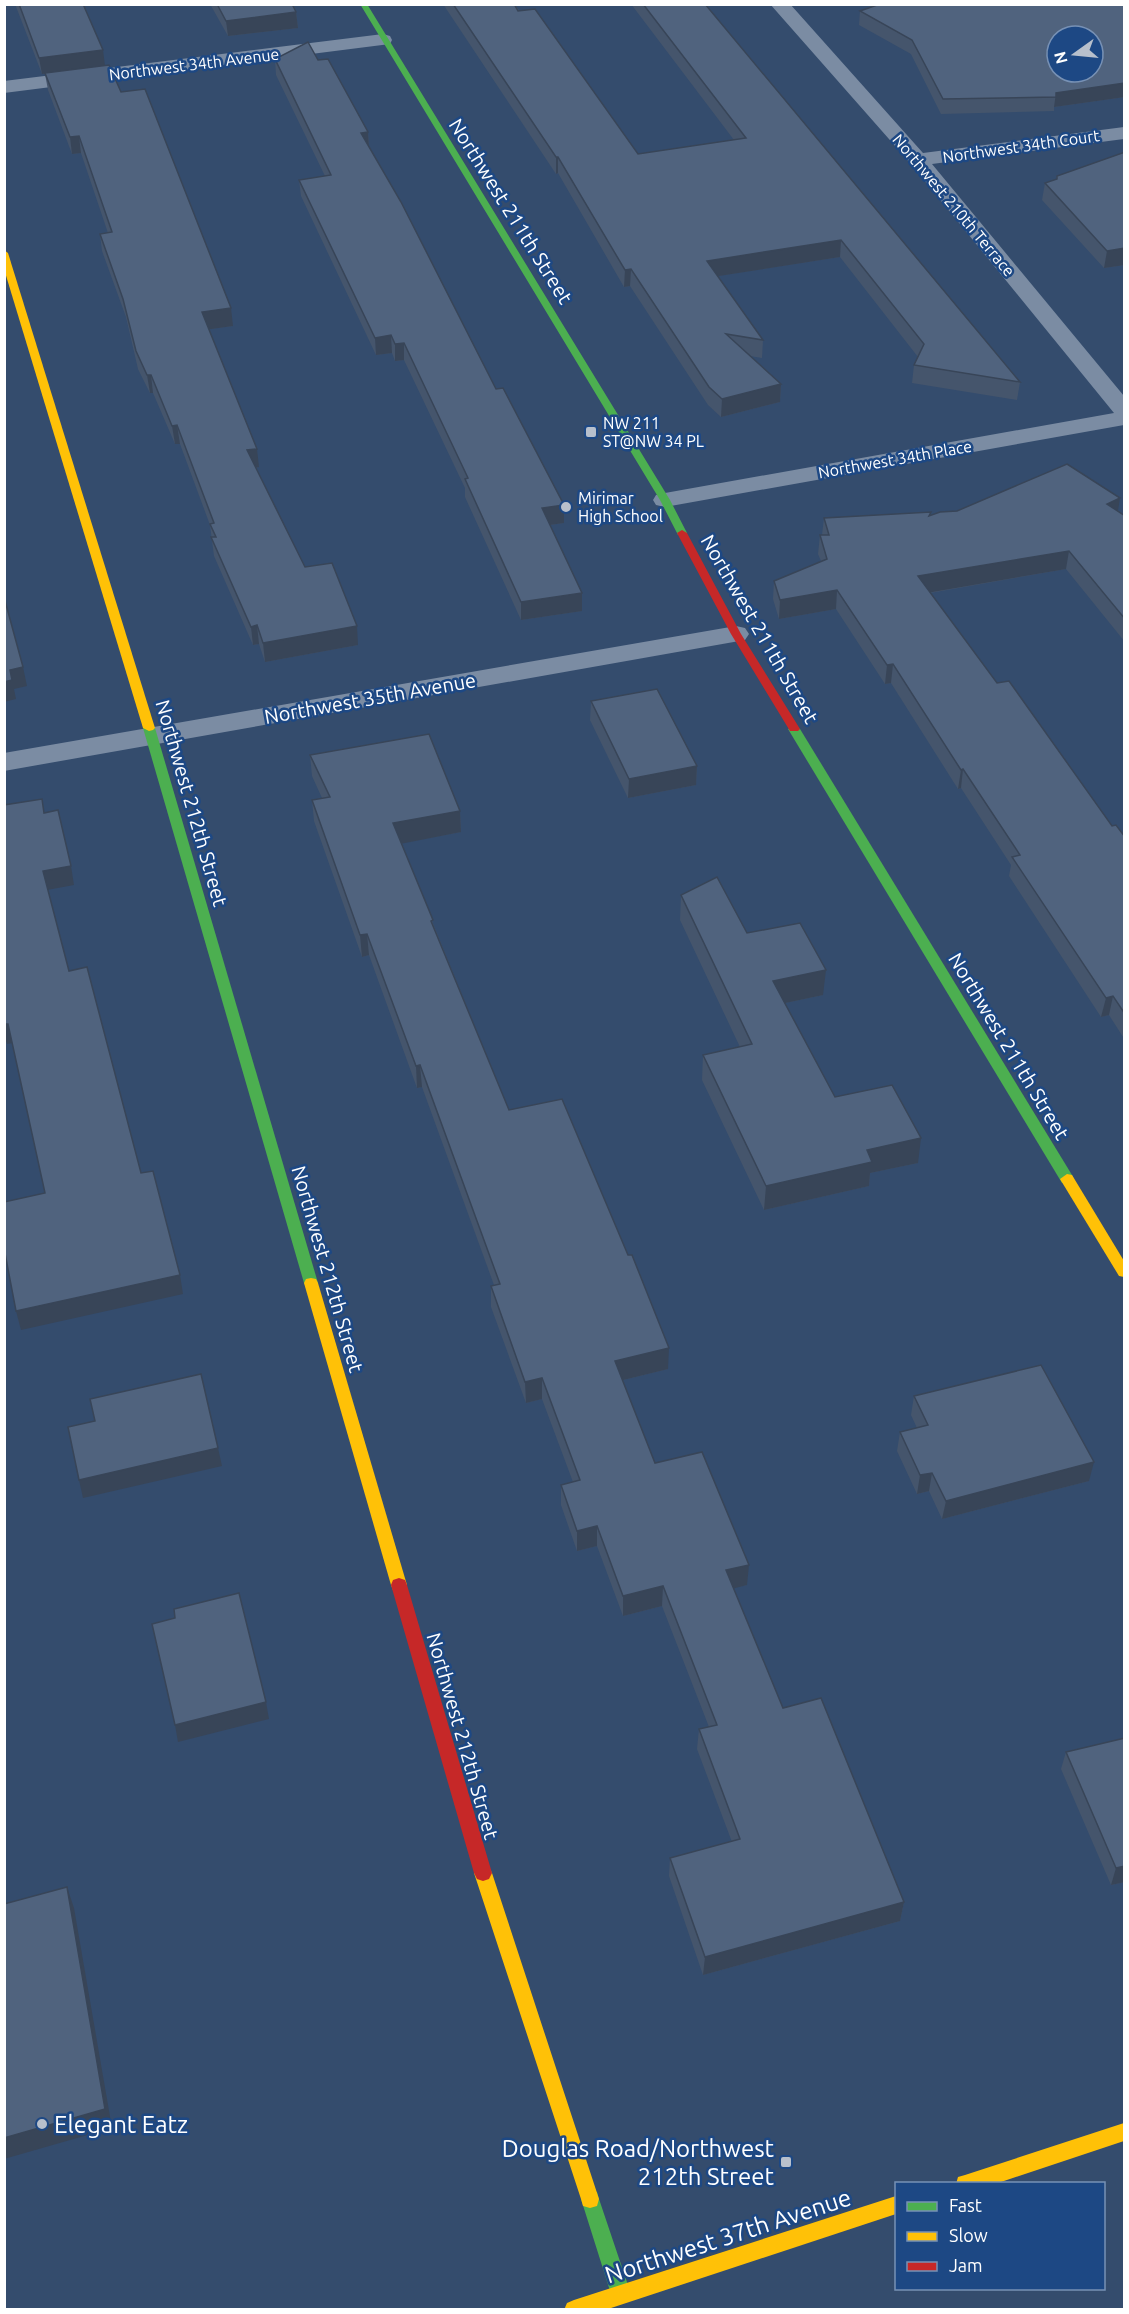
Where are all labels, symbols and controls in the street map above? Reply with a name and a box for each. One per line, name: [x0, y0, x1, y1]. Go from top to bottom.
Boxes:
north arrow: [1045, 24, 1105, 84]
street label: Northwest 34th Avenue: [108, 45, 280, 83]
text: N: [1050, 50, 1071, 66]
street label: Northwest 211th Street: [445, 114, 578, 308]
street label: Northwest 34th Court: [941, 126, 1101, 166]
street label: Northwest 210th Terrace: [889, 130, 1019, 280]
place label: NW 211 ST@NW 34 PL: [603, 414, 704, 450]
marker: NW 211 ST@NW 34 PL: [584, 425, 598, 439]
street label: Northwest 34th Place: [817, 437, 973, 481]
place label: Mirimar High School: [578, 489, 663, 525]
marker: Mirimar High School: [559, 500, 573, 514]
street label: Northwest 211th Street: [697, 531, 824, 728]
street label: Northwest 35th Avenue: [262, 668, 478, 728]
street label: Northwest 212th Street: [151, 697, 233, 909]
street label: Northwest 211th Street: [944, 948, 1074, 1144]
street label: Northwest 212th Street: [287, 1163, 369, 1375]
street label: Northwest 212th Street: [422, 1630, 504, 1842]
place label: Elegant Eatz: [54, 2111, 188, 2138]
marker: Elegant Eatz: [35, 2117, 49, 2131]
place label: Douglas Road/Northwest 212th Street: [502, 2135, 775, 2190]
marker: Douglas Road/Northwest 212th Street: [779, 2155, 793, 2169]
legend: [895, 2182, 1105, 2290]
street label: Northwest 37th Avenue: [602, 2183, 854, 2289]
text: Fast: [949, 2195, 982, 2215]
text: Slow: [949, 2225, 988, 2245]
text: Jam: [949, 2255, 983, 2275]

